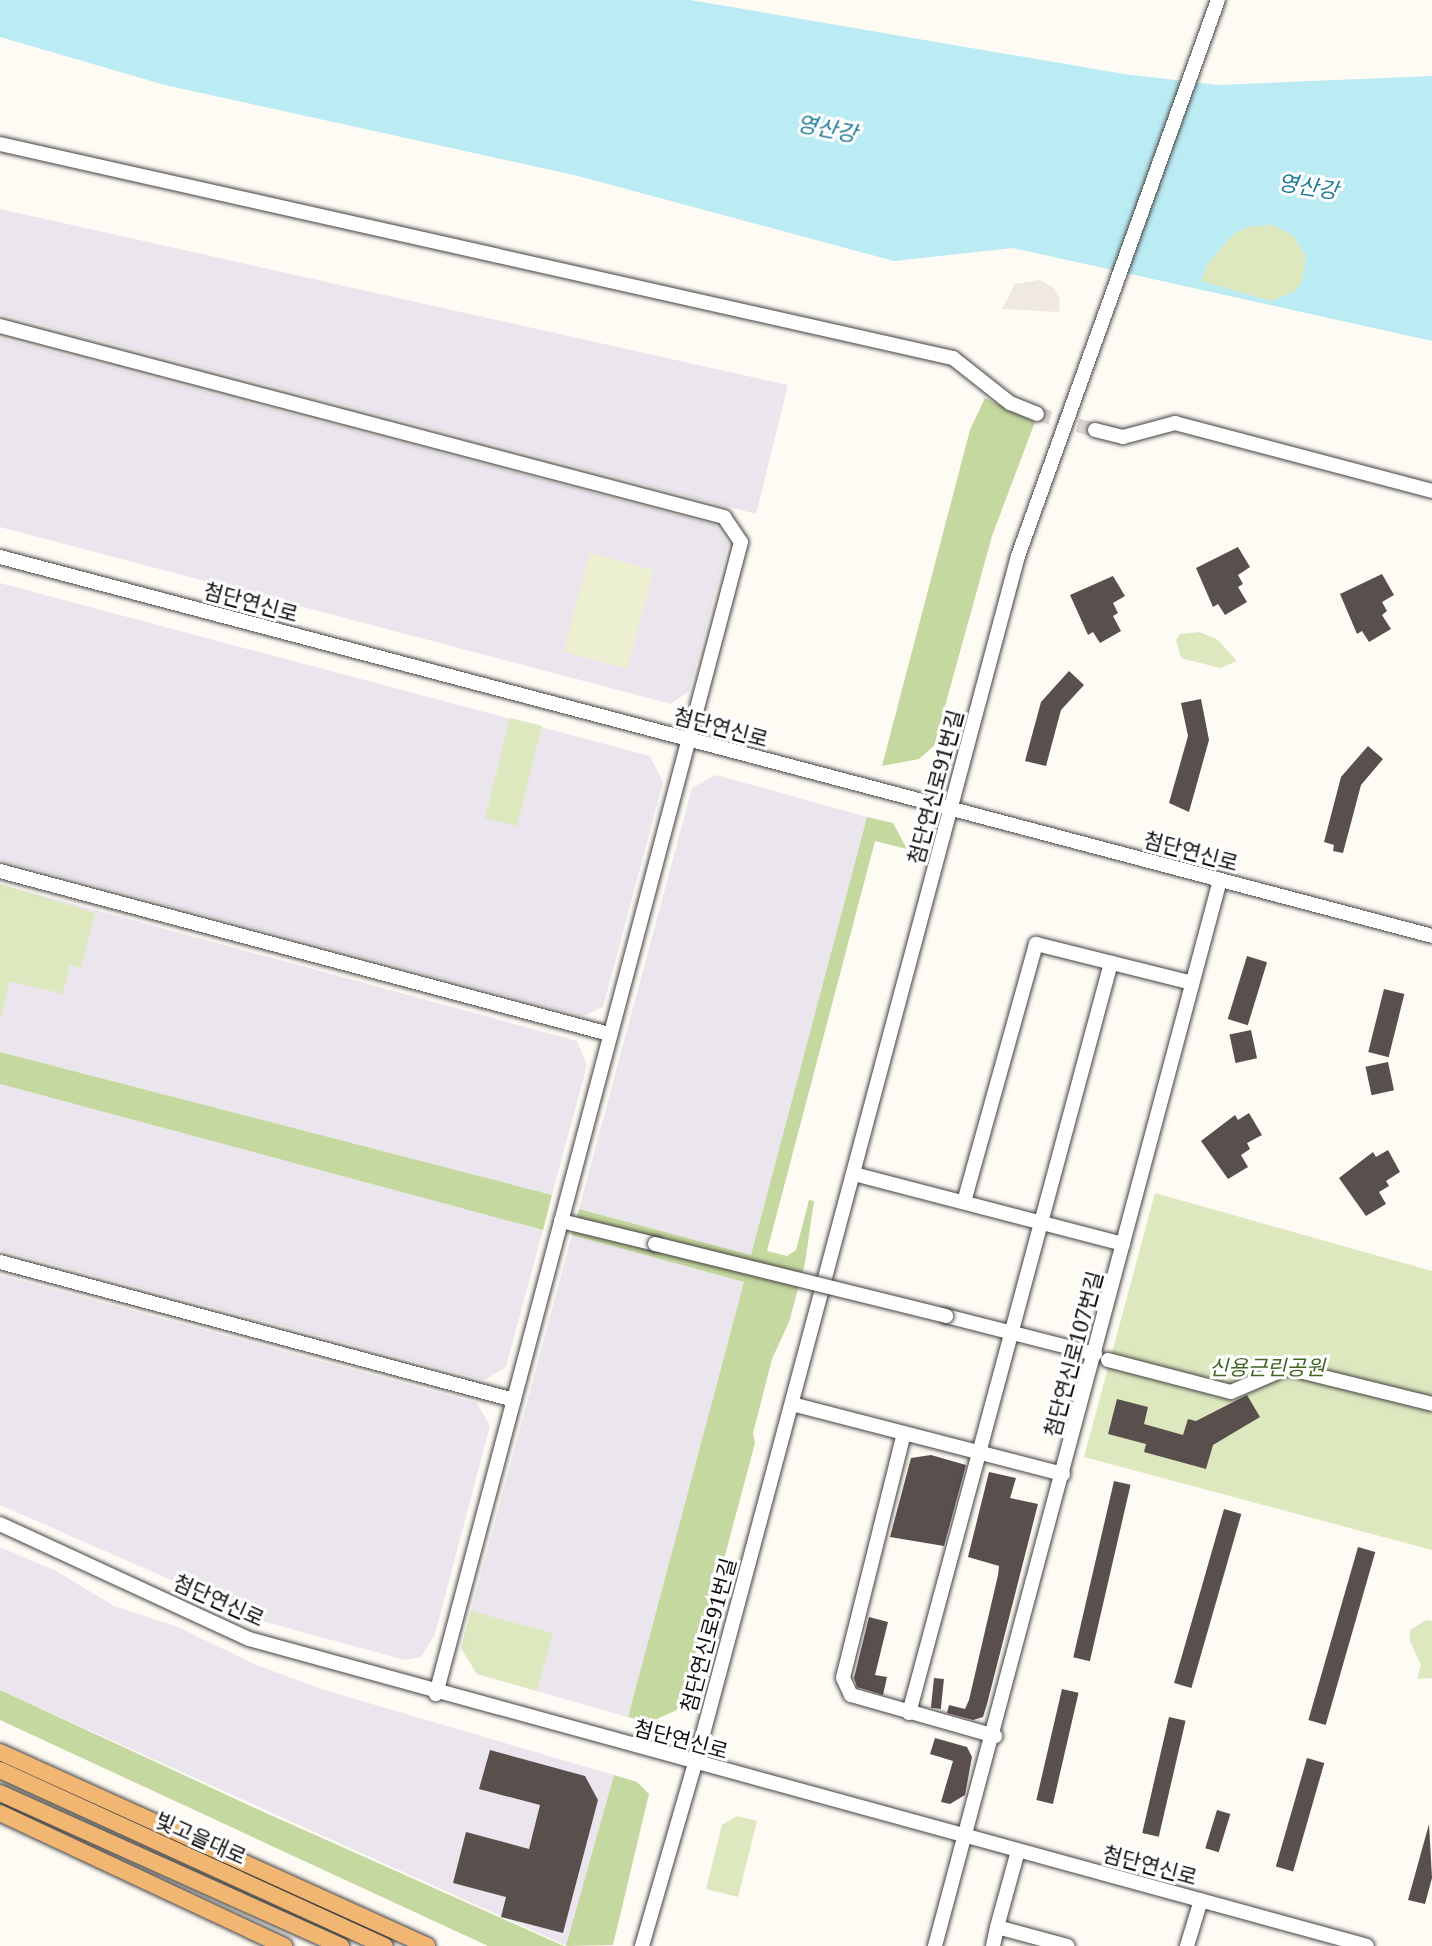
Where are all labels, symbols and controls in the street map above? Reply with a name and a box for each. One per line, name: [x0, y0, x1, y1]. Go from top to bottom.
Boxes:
water label: 영산강: [795, 109, 859, 147]
water label: 영산강: [1276, 168, 1340, 204]
street label: 첨단연신로: [201, 577, 301, 627]
street label: 첨단연신로: [671, 702, 771, 752]
street label: 첨단연신로91번길: [902, 707, 968, 867]
street label: 첨단연신로: [1141, 826, 1241, 876]
street label: 첨단연신로107번길: [1039, 1268, 1107, 1440]
park label: 신용근린공원: [1209, 1354, 1325, 1380]
street label: 첨단연신로91번길: [675, 1555, 741, 1715]
street label: 첨단연신로: [170, 1569, 268, 1631]
street label: 첨단연신로: [631, 1714, 731, 1764]
street label: 빛고을대로: [152, 1807, 250, 1869]
street label: 첨단연신로: [1100, 1840, 1200, 1890]

